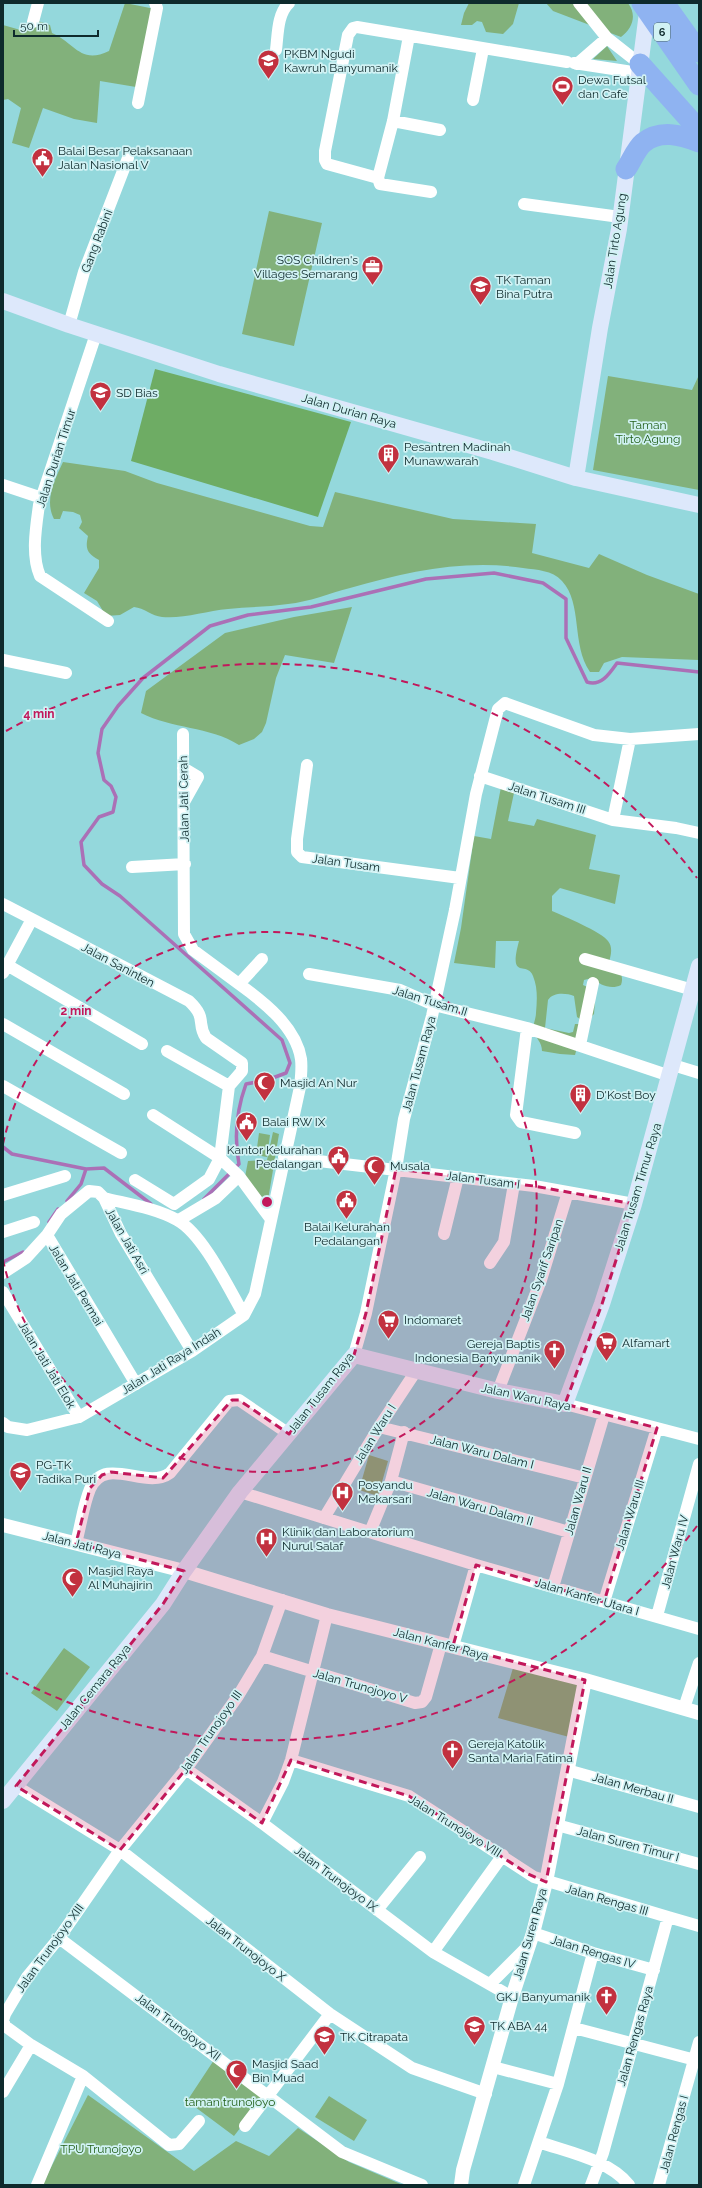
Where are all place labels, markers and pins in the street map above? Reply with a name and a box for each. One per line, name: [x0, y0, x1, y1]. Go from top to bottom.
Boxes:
place label: PKBM Ngudi Kawruh Banyumanik: [284, 47, 398, 75]
school or university icon: PKBM Ngudi Kawruh Banyumanik: [255, 48, 281, 81]
place label: Dewa Futsal dan Cafe: [578, 73, 647, 101]
sports icon: Dewa Futsal dan Cafe: [549, 74, 575, 107]
place label: Balai Besar Pelaksanaan Jalan Nasional V: [58, 144, 192, 172]
public building icon: Balai Besar Pelaksanaan Jalan Nasional V: [30, 145, 56, 178]
place label: SOS Children's Villages Semarang: [254, 253, 358, 281]
office icon: SOS Children's Villages Semarang: [360, 254, 386, 287]
place label: TK Taman Bina Putra: [496, 273, 553, 301]
school or university icon: TK Taman Bina Putra: [468, 274, 494, 307]
school or university icon: SD Bias: [88, 380, 114, 413]
place label: SD Bias: [116, 386, 158, 400]
place label: Pesantren Madinah Munawwarah: [404, 440, 510, 468]
building icon: Pesantren Madinah Munawwarah: [375, 441, 401, 474]
mosque icon: Masjid An Nur: [251, 1070, 277, 1103]
place label: Masjid An Nur: [280, 1076, 358, 1090]
building icon: D'Kost Boy: [568, 1082, 594, 1115]
place label: D'Kost Boy: [596, 1088, 656, 1102]
public building icon: Balai RW IX: [234, 1109, 260, 1142]
place label: Balai RW IX: [262, 1115, 326, 1129]
place label: Kantor Kelurahan Pedalangan: [227, 1143, 322, 1171]
public building icon: Kantor Kelurahan Pedalangan: [325, 1144, 351, 1177]
mosque icon: Musala: [361, 1153, 387, 1186]
place label: Musala: [390, 1159, 430, 1173]
public building icon: Balai Kelurahan Pedalangan: [334, 1187, 360, 1220]
centre of rings: [260, 1195, 274, 1209]
place label: Balai Kelurahan Pedalangan: [304, 1220, 390, 1248]
supermarket icon: Indomaret: [375, 1307, 401, 1340]
place label: Indomaret: [404, 1313, 461, 1327]
supermarket icon: Alfamart: [594, 1330, 620, 1363]
place label: Alfamart: [622, 1336, 670, 1350]
place label: Gereja Baptis Indonesia Banyumanik: [415, 1337, 541, 1365]
church icon: Gereja Baptis Indonesia Banyumanik: [542, 1338, 568, 1371]
place label: PG-TK Tadika Puri: [36, 1458, 96, 1486]
school or university icon: PG-TK Tadika Puri: [7, 1459, 33, 1492]
place label: Posyandu Mekarsari: [358, 1478, 413, 1506]
hospital icon: Posyandu Mekarsari: [330, 1479, 356, 1512]
place label: Klinik dan Laboratorium Nurul Salaf: [282, 1525, 414, 1553]
hospital icon: Klinik dan Laboratorium Nurul Salaf: [254, 1526, 280, 1559]
place label: Masjid Raya Al Muhajirin: [88, 1564, 154, 1592]
mosque icon: Masjid Raya Al Muhajirin: [60, 1565, 86, 1598]
place label: Gereja Katolik Santa Maria Fatima: [468, 1737, 573, 1765]
church icon: Gereja Katolik Santa Maria Fatima: [439, 1738, 465, 1771]
church icon: GKJ Banyumanik: [593, 1984, 619, 2017]
place label: GKJ Banyumanik: [496, 1990, 591, 2004]
school or university icon: TK ABA 44: [461, 2013, 487, 2046]
place label: TK ABA 44: [490, 2019, 548, 2033]
school or university icon: TK Citrapata: [312, 2024, 338, 2057]
place label: TK Citrapata: [340, 2030, 408, 2044]
place label: Masjid Saad Bin Muad: [252, 2057, 318, 2085]
mosque icon: Masjid Saad Bin Muad: [223, 2058, 249, 2091]

